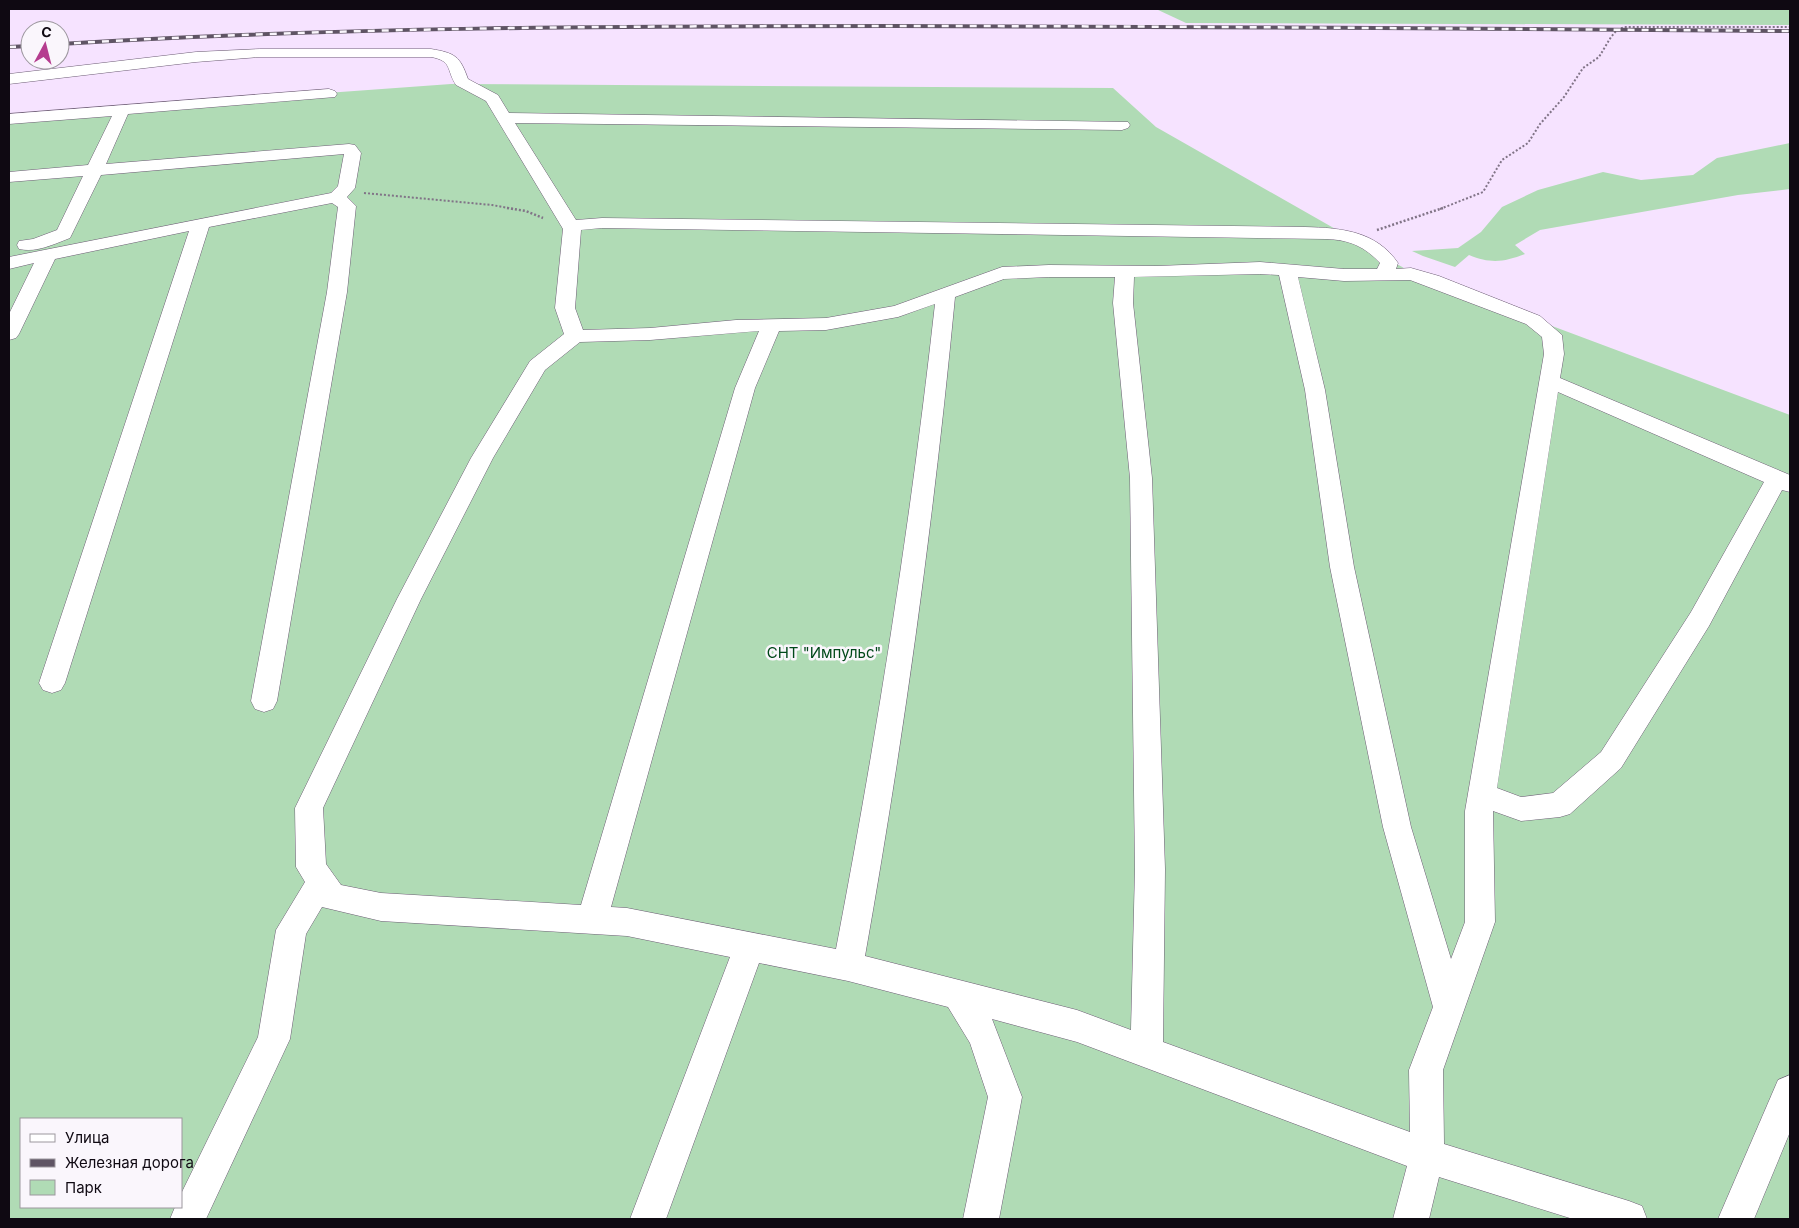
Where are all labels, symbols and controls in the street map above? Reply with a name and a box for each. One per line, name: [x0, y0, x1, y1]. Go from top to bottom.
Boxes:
north arrow: [20, 20, 70, 70]
text: С: [40, 23, 53, 41]
park label: СНТ "Импульс": [767, 643, 881, 662]
legend: [20, 1118, 182, 1208]
text: Улица: [65, 1128, 109, 1147]
text: Железная дорога: [65, 1153, 194, 1172]
text: Парк: [65, 1178, 102, 1197]

